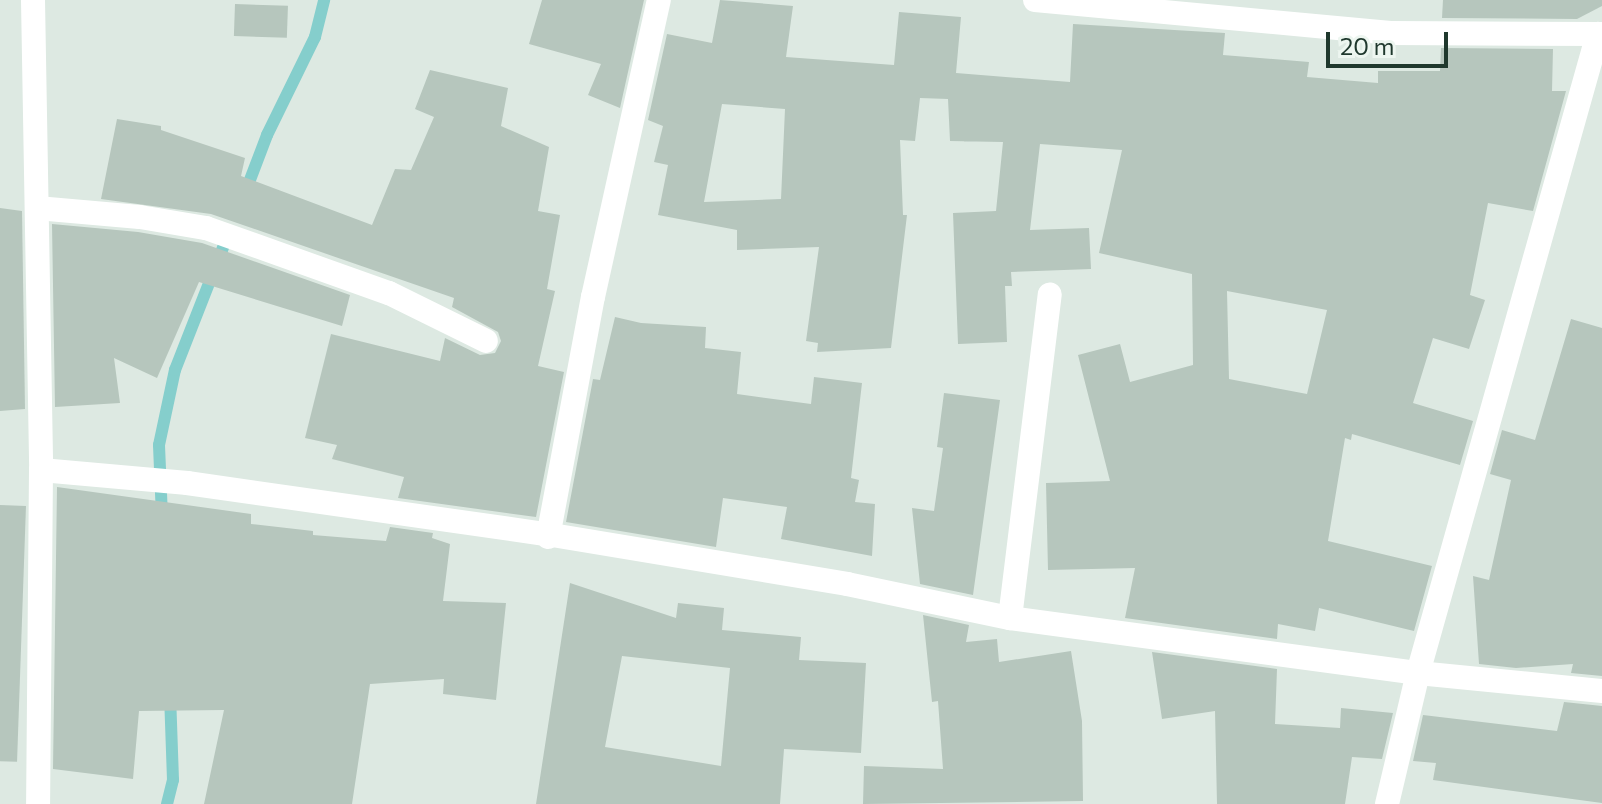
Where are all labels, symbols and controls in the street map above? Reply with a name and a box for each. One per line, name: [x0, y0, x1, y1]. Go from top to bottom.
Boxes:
scale bar: [1330, 16, 1452, 66]
text: 20 m: [1340, 31, 1394, 60]

